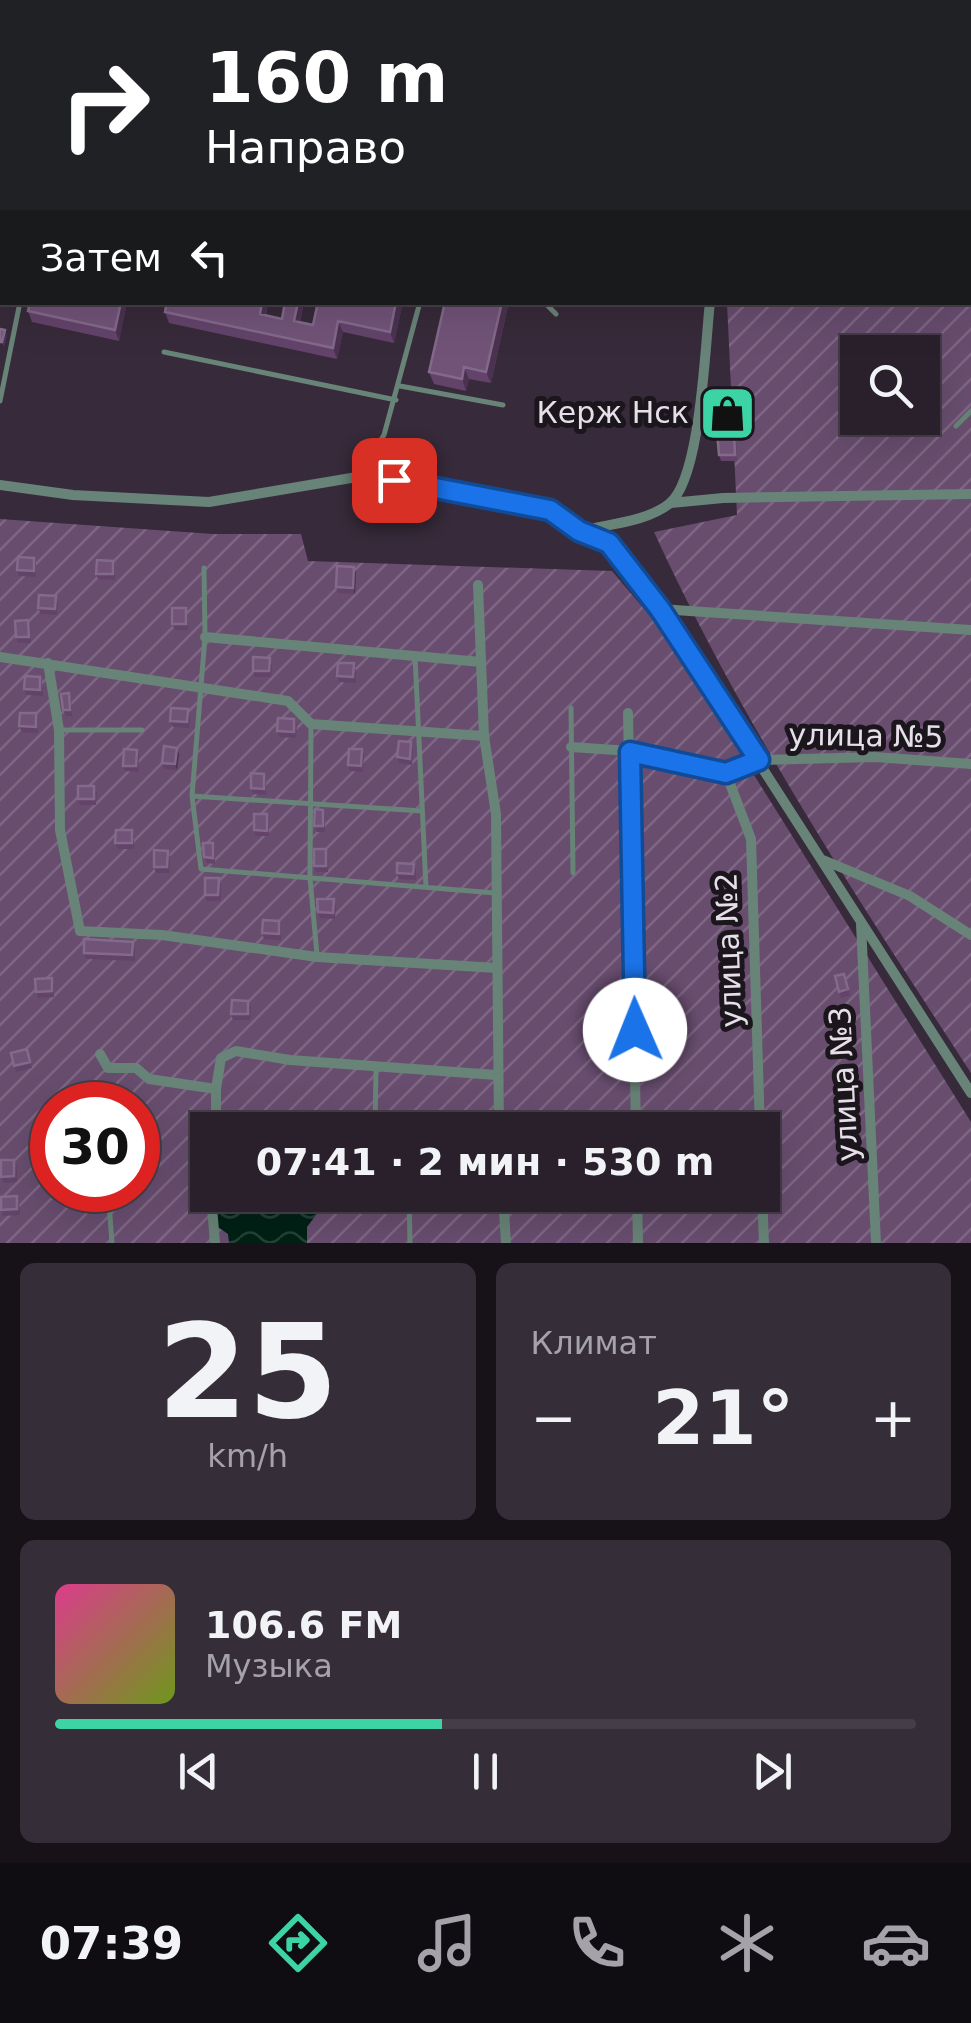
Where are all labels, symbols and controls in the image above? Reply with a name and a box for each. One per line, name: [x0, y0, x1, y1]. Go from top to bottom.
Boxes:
text: 160 m: [205, 37, 448, 119]
icon: right: [40, 40, 170, 170]
text: Направо: [205, 121, 406, 174]
icon: left: [182, 230, 237, 285]
text: Затем: [40, 236, 162, 280]
map controls: [840, 335, 940, 435]
button: search: [840, 335, 940, 435]
shop icon: Керж Нск: [698, 383, 758, 443]
place label: Керж Нск: [536, 395, 689, 430]
pin: [352, 438, 437, 523]
icon: arrive: [367, 453, 422, 508]
street label: улица №5: [788, 717, 944, 754]
street label: улица №2: [708, 872, 749, 1028]
position arrow: [583, 978, 687, 1082]
street label: улица №3: [822, 1006, 865, 1162]
speed limit sign: 30: [30, 1082, 160, 1212]
text: 07:41 · 2 мин · 530 m: [256, 1140, 714, 1184]
text: 25: [157, 1296, 338, 1448]
text: Климат: [531, 1324, 657, 1362]
text: 21°: [652, 1374, 794, 1462]
text: −: [531, 1386, 577, 1450]
text: +: [870, 1386, 916, 1450]
text: km/h: [207, 1437, 288, 1475]
text: 106.6 FM: [205, 1603, 402, 1647]
text: Музыка: [205, 1647, 333, 1685]
icon: previous: [171, 1744, 226, 1799]
icon: pause: [458, 1744, 513, 1799]
icon: next: [745, 1744, 800, 1799]
icon: directions: [263, 1908, 333, 1978]
icon: music: [412, 1908, 482, 1978]
icon: phone: [562, 1908, 632, 1978]
icon: climate: [712, 1908, 782, 1978]
icon: car: [861, 1908, 931, 1978]
text: 07:39: [40, 1917, 183, 1970]

